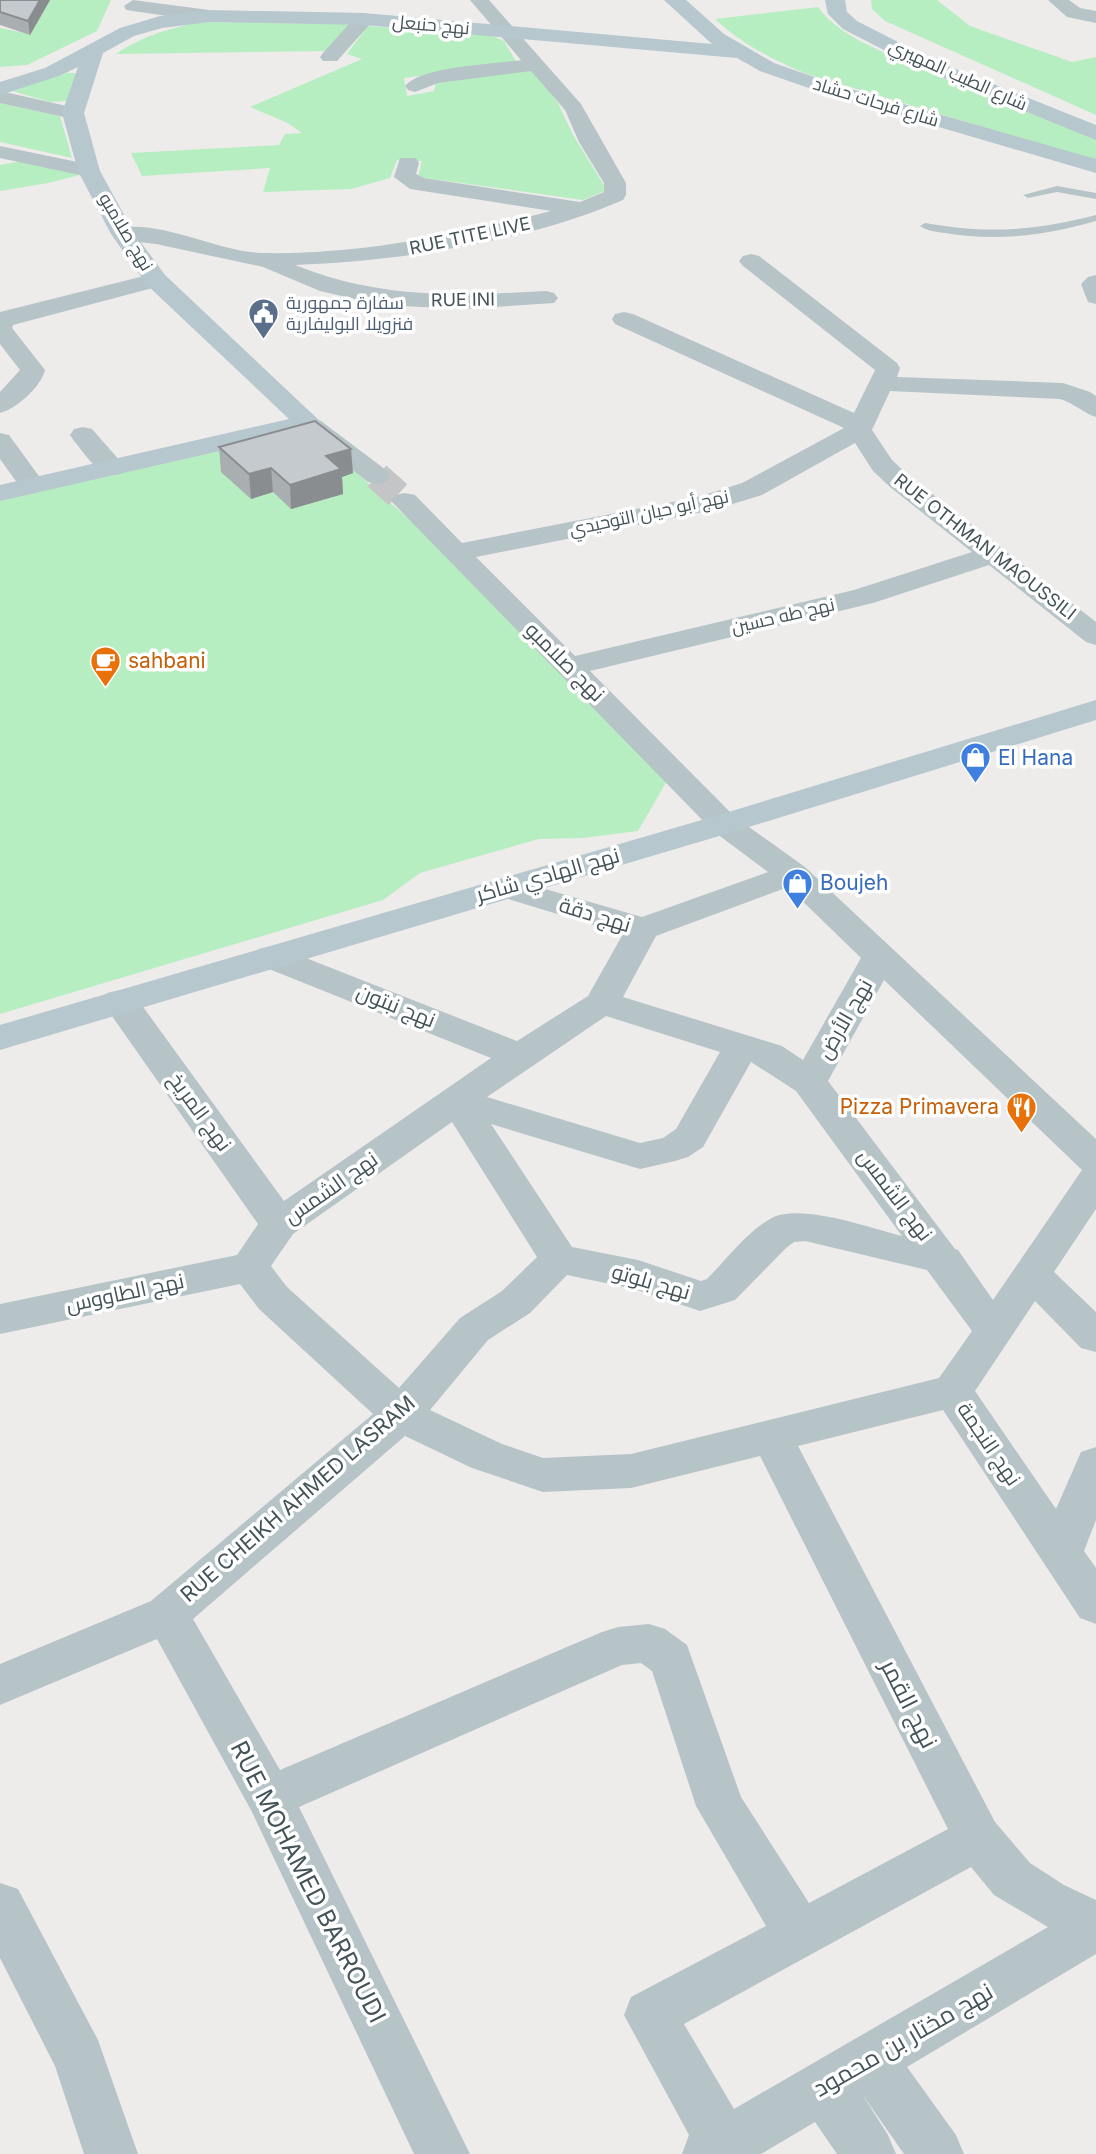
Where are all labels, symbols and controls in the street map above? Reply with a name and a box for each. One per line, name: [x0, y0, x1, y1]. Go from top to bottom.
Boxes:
street label: نهج حنبعل: [391, 11, 471, 40]
street label: شارع الطيب المهيري: [884, 35, 1030, 118]
street label: شارع فرحات حشاد: [810, 72, 942, 133]
street label: نهج صلامبو: [93, 189, 158, 276]
street label: RUE TITE LIVE: [408, 212, 532, 259]
street label: RUE INI: [431, 288, 495, 311]
place label: سفارة جمهورية فنزويلا البوليفارية: [286, 292, 413, 335]
public building icon: سفارة جمهورية فنزويلا البوليفارية: [246, 296, 280, 340]
street label: RUE OTHMAN MAOUSSILI: [890, 469, 1080, 624]
street label: نهج أبو حيان التوحيدي: [567, 485, 731, 544]
street label: نهج طه حسين: [729, 593, 837, 640]
street label: نهج صلامبو: [519, 617, 610, 708]
cafe icon: sahbani: [88, 644, 122, 688]
place label: sahbani: [128, 648, 206, 673]
shop icon: El Hana: [958, 741, 992, 785]
place label: El Hana: [998, 745, 1073, 770]
street label: نهج الهادي شاكر: [472, 842, 623, 911]
shop icon: Boujeh: [780, 866, 814, 910]
place label: Boujeh: [820, 870, 889, 895]
street label: نهج دقة: [556, 892, 634, 939]
street label: نهج الأرض: [812, 974, 879, 1064]
street label: نهج نبتون: [352, 978, 439, 1034]
street label: نهج المريخ: [162, 1068, 237, 1157]
restaurant icon: Pizza Primavera: [1005, 1090, 1039, 1134]
place label: Pizza Primavera: [840, 1094, 999, 1119]
street label: نهج الشمس: [851, 1144, 938, 1247]
street label: نهج الشمس: [279, 1146, 383, 1231]
street label: نهج بلوتو: [608, 1258, 693, 1307]
street label: نهج الطاووس: [63, 1268, 187, 1319]
street label: RUE CHEIKH AHMED LASRAM: [175, 1390, 420, 1607]
street label: نهج النجمة: [951, 1397, 1026, 1491]
street label: نهج القمر: [872, 1653, 944, 1754]
street label: RUE MOHAMED BARROUDI: [225, 1736, 392, 2027]
street label: نهج مختار بن محمود: [808, 1976, 999, 2105]

